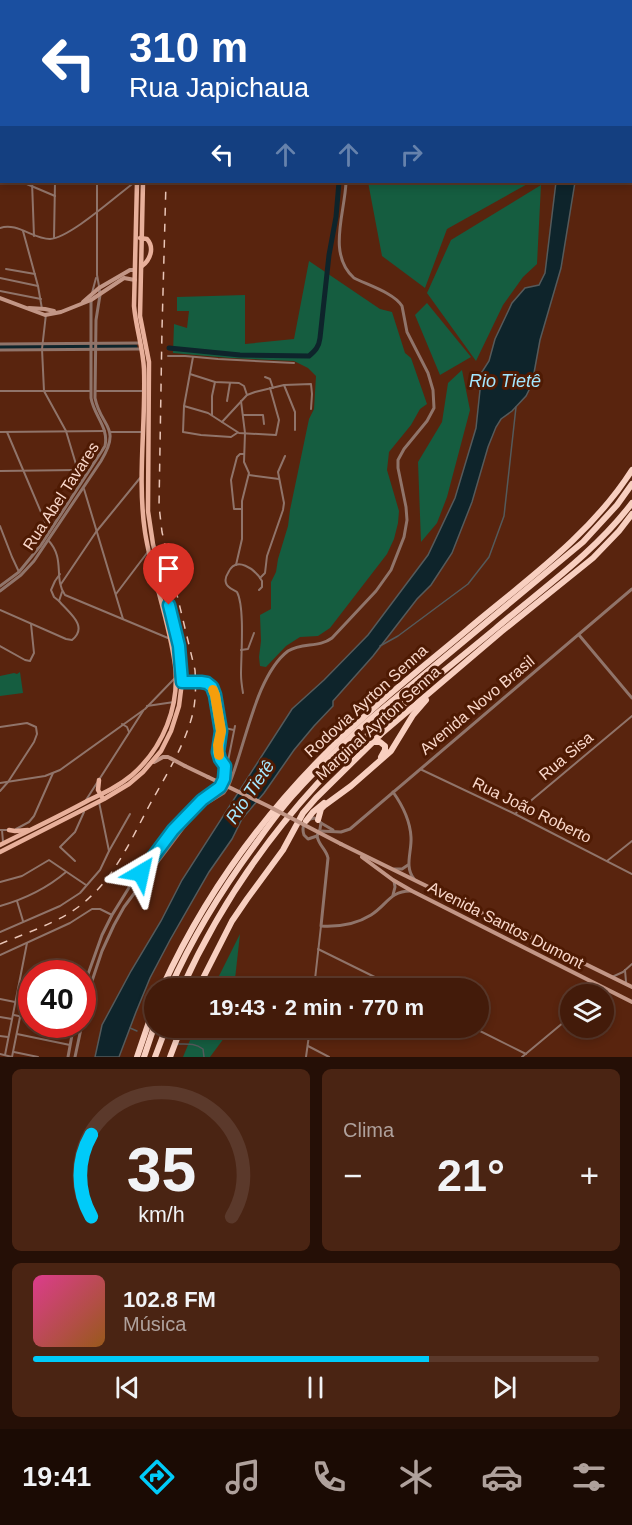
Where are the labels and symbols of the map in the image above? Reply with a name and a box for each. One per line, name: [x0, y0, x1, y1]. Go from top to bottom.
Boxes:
water label: Rio Tietê: [469, 371, 541, 391]
street label: Rua Abel Tavares: [20, 439, 102, 553]
pin: [143, 543, 194, 605]
street label: Rodovia Ayrton Senna: [301, 641, 431, 760]
street label: Avenida Novo Brasil: [416, 652, 538, 758]
street label: Marginal Ayrton Senna: [312, 663, 444, 783]
street label: Rua Sisa: [536, 729, 596, 783]
water label: Rio Tietê: [222, 757, 278, 827]
street label: Rua João Roberto: [470, 774, 594, 846]
position arrow: [109, 841, 173, 905]
street label: Avenida Santos Dumont: [425, 878, 587, 972]
speed limit sign: 40: [18, 960, 96, 1038]

